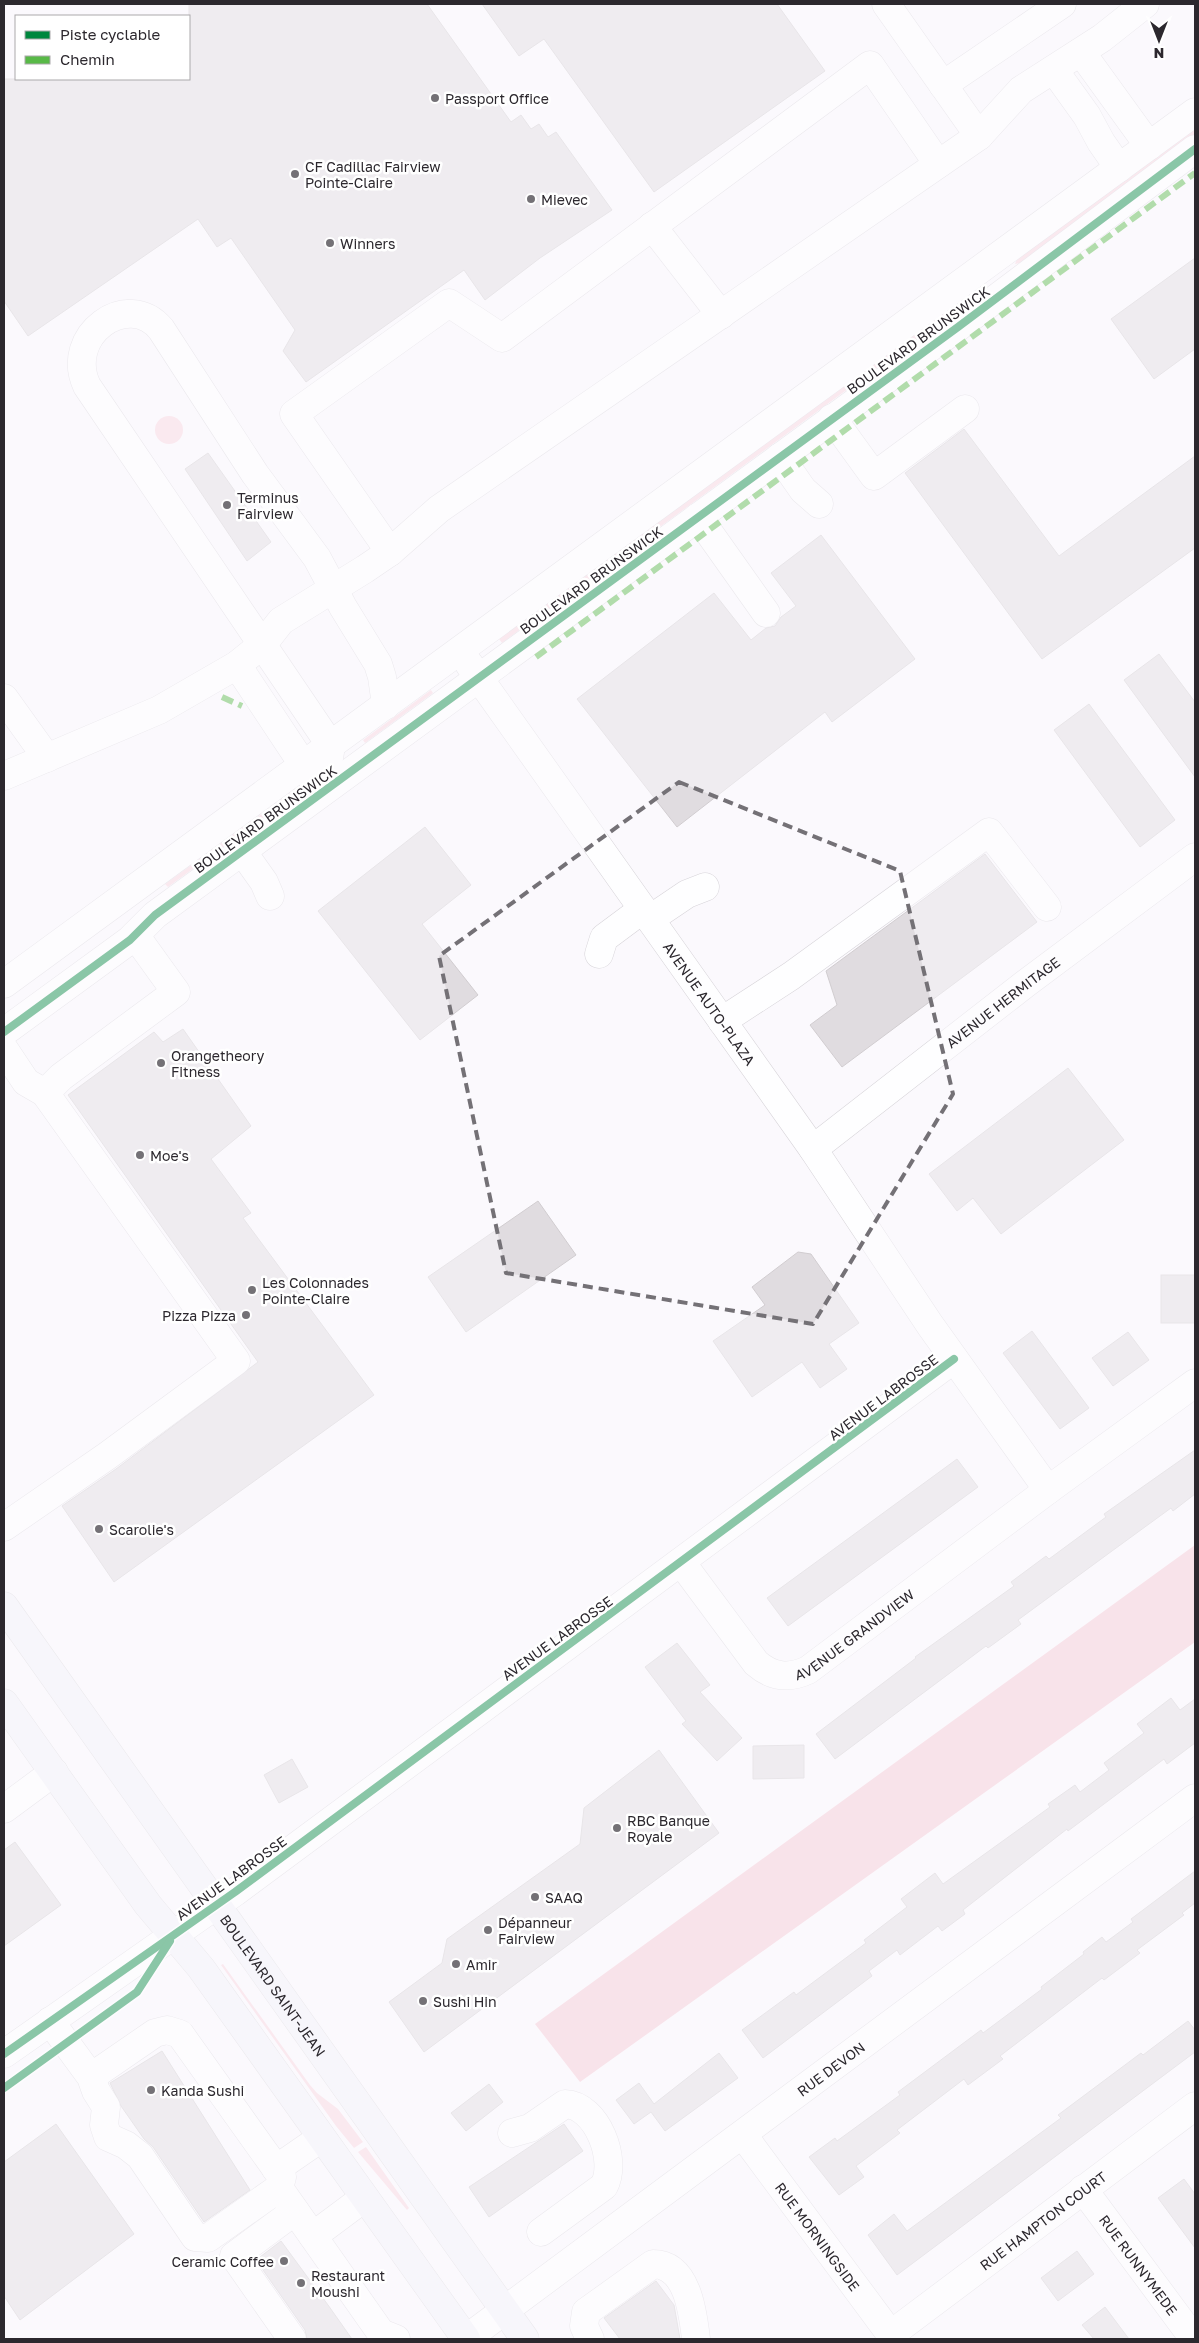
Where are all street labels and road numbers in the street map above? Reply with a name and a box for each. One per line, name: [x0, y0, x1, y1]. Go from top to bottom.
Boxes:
street label: BOULEVARD BRUNSWICK: [843, 282, 993, 398]
street label: BOULEVARD BRUNSWICK: [516, 522, 666, 638]
street label: BOULEVARD BRUNSWICK: [190, 761, 340, 877]
street label: AVENUE AUTO-PLAZA: [660, 938, 759, 1069]
street label: AVENUE HERMITAGE: [942, 953, 1063, 1051]
street label: AVENUE LABROSSE: [825, 1350, 941, 1444]
street label: AVENUE GRANDVIEW: [793, 1585, 918, 1683]
street label: AVENUE LABROSSE: [498, 1592, 616, 1684]
street label: AVENUE LABROSSE: [172, 1832, 290, 1924]
street label: BOULEVARD SAINT-JEAN: [217, 1911, 330, 2059]
street label: RUE DEVON: [793, 2038, 868, 2099]
street label: RUE HAMPTON COURT: [976, 2167, 1110, 2273]
street label: RUE MORNINGSIDE: [772, 2179, 864, 2294]
street label: RUE RUNNYMEDE: [1096, 2211, 1182, 2318]

